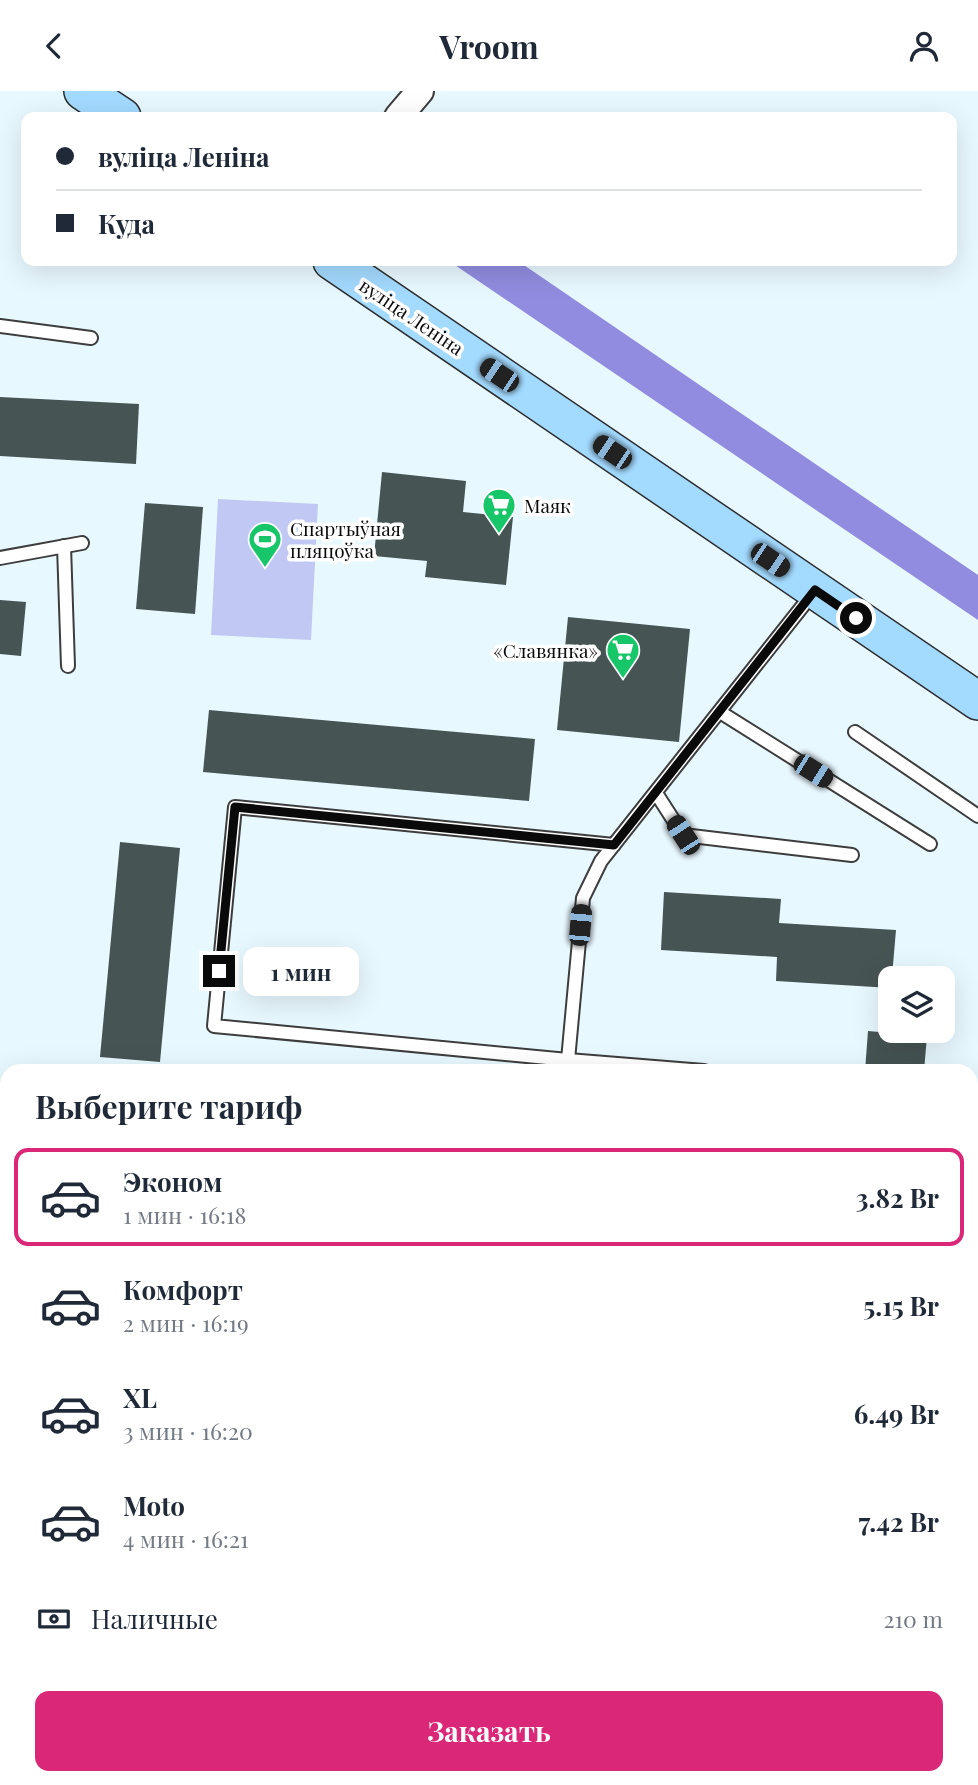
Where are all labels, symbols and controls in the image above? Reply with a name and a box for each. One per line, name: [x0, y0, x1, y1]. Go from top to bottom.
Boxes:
text: Vroom: [439, 24, 539, 67]
icon: back: [35, 27, 73, 65]
icon: person: [905, 27, 943, 65]
text: вуліца Леніна: [98, 139, 270, 174]
text: Куда: [98, 206, 155, 241]
street label: вуліца Леніна: [355, 272, 470, 361]
car: [476, 355, 523, 395]
car: [589, 432, 636, 472]
supermarket icon: Маяк: [480, 486, 518, 535]
place label: Маяк: [524, 492, 571, 518]
place label: Спартыўная пляцоўка: [290, 515, 401, 563]
sports icon: Спартыўная пляцоўка: [246, 520, 284, 569]
car: [747, 540, 794, 580]
route start: [840, 602, 872, 634]
supermarket icon: «Славянка»: [604, 631, 642, 680]
place label: «Славянка»: [493, 637, 598, 663]
car: [790, 751, 837, 791]
car: [663, 812, 704, 858]
car: [568, 903, 593, 947]
callout: 1 мин: [244, 947, 359, 995]
route end: [203, 955, 235, 987]
text: 1 мин: [271, 956, 331, 987]
map controls: [878, 966, 955, 1043]
button: layers: [878, 966, 955, 1043]
text: Выберите тариф: [35, 1084, 302, 1127]
text: Эконом: [123, 1164, 222, 1199]
icon: car: [39, 1166, 102, 1229]
text: 3.82 Br: [856, 1180, 939, 1215]
text: 1 мин · 16:18: [123, 1199, 247, 1230]
text: Комфорт: [123, 1272, 243, 1307]
icon: car: [39, 1274, 102, 1337]
text: 5.15 Br: [863, 1288, 939, 1323]
text: 2 мин · 16:19: [123, 1307, 249, 1338]
text: XL: [123, 1380, 157, 1415]
icon: car: [39, 1382, 102, 1445]
text: 6.49 Br: [854, 1396, 939, 1431]
text: 3 мин · 16:20: [123, 1415, 253, 1446]
text: Moto: [123, 1488, 185, 1523]
icon: car: [39, 1490, 102, 1553]
text: 7.42 Br: [858, 1504, 939, 1539]
text: 4 мин · 16:21: [123, 1523, 248, 1554]
icon: cash: [35, 1600, 73, 1638]
text: Наличные: [91, 1601, 218, 1636]
text: 210 m: [884, 1603, 943, 1634]
button: Заказать: [35, 1691, 943, 1771]

